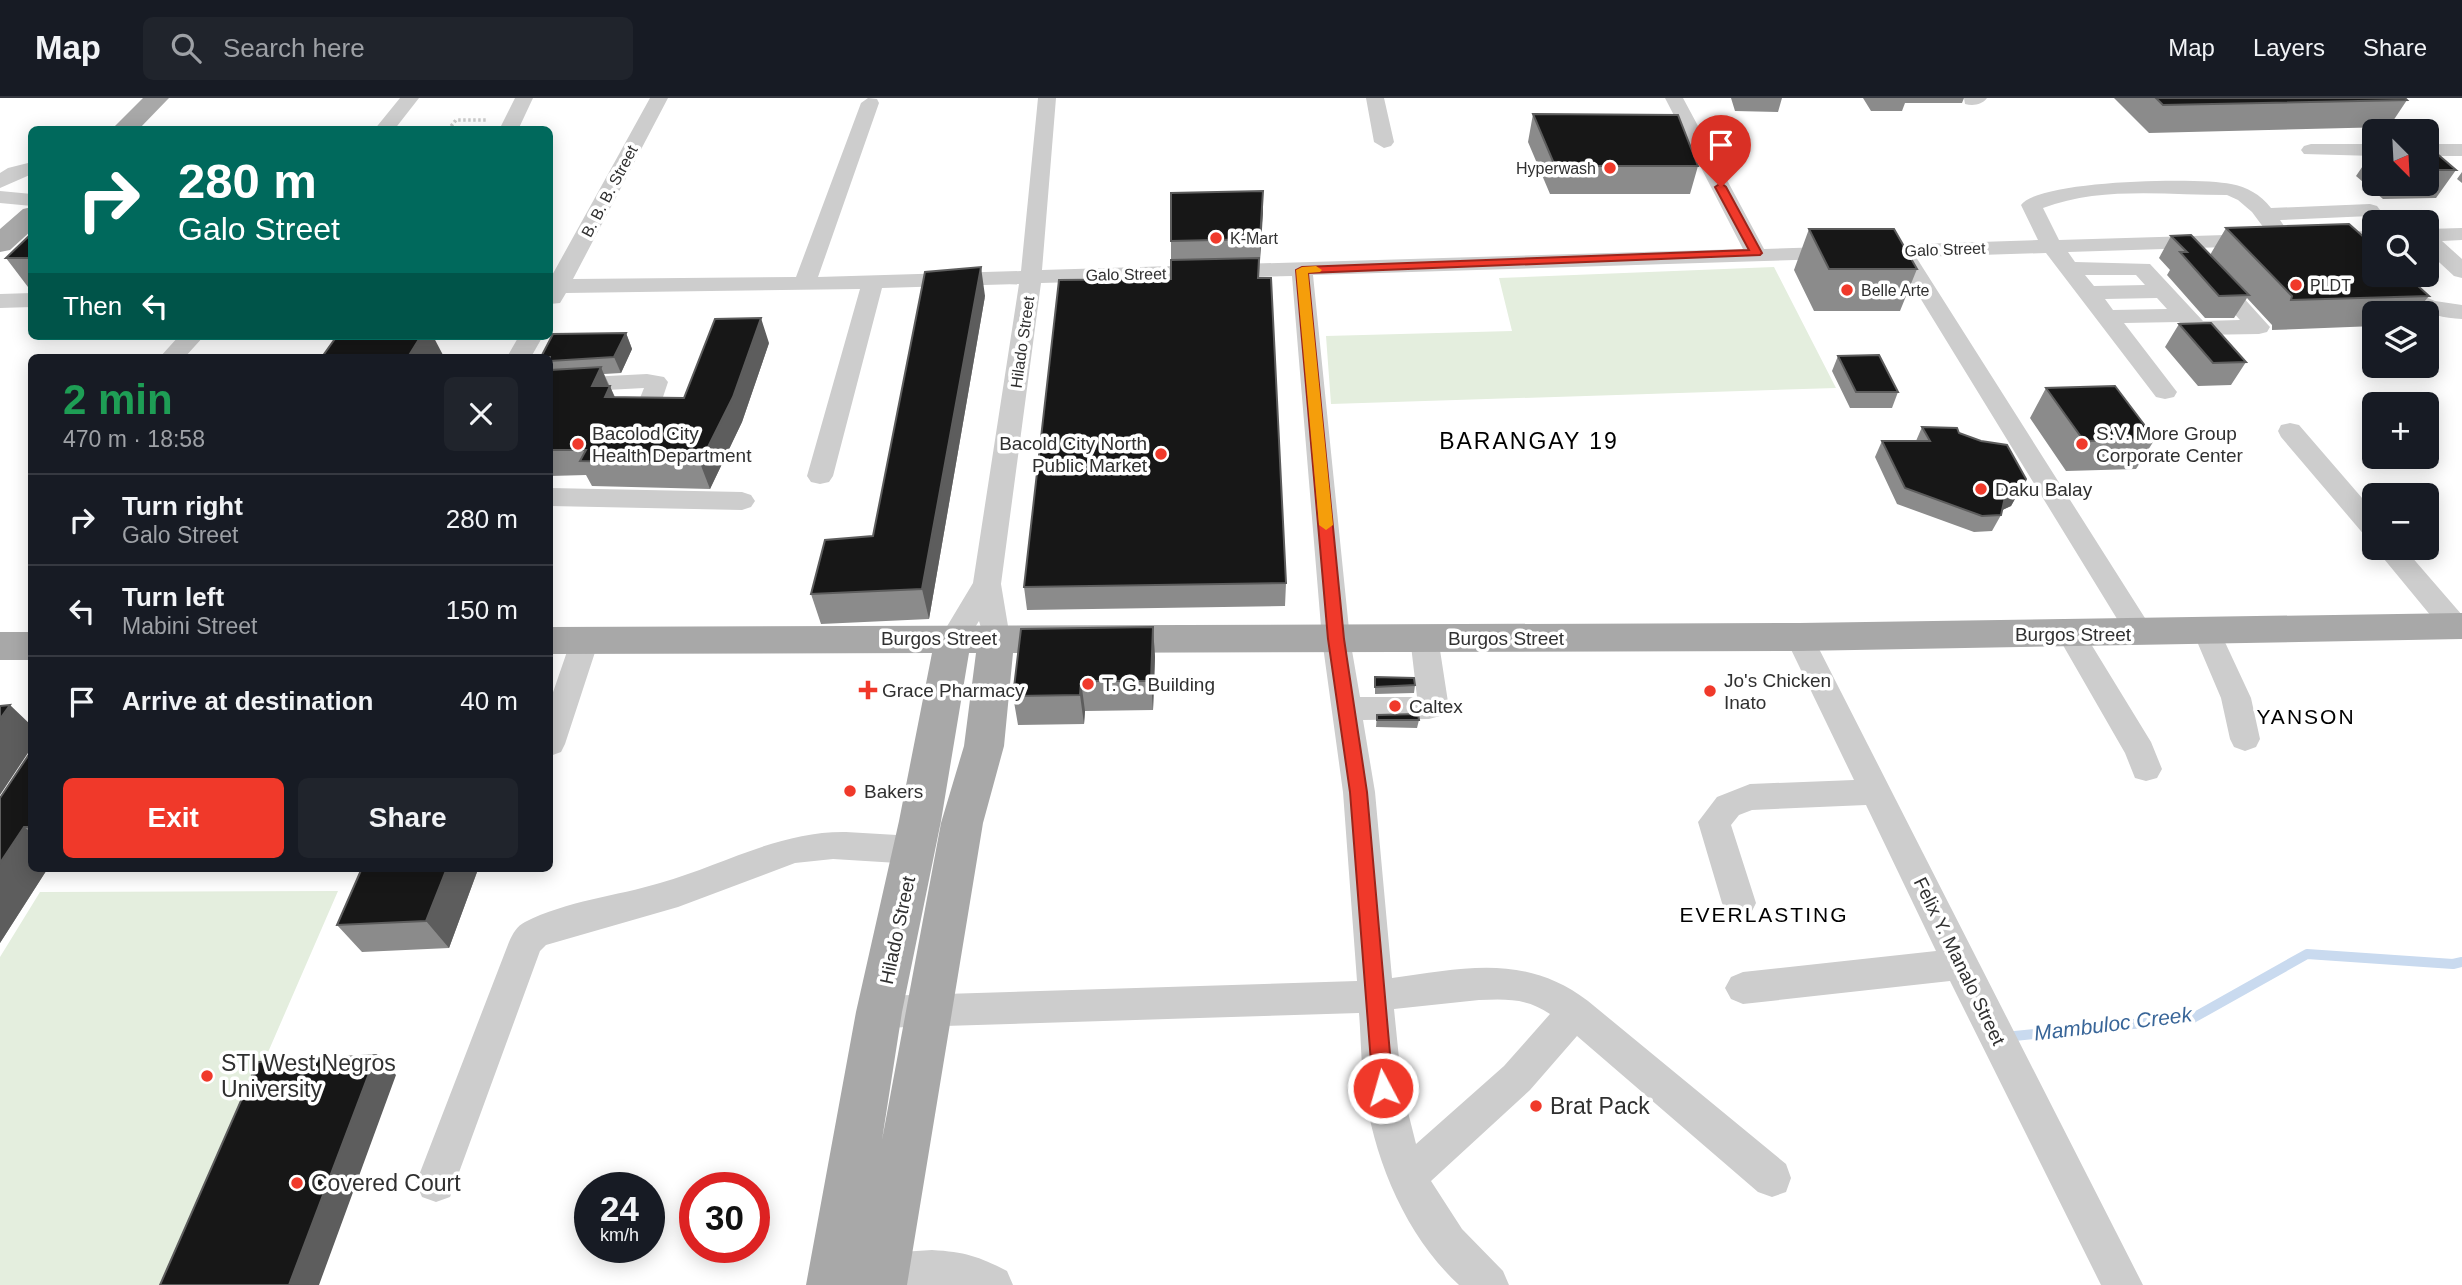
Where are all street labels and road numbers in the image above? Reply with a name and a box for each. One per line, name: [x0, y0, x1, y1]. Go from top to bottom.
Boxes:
street label: B. B. B. Street: [578, 142, 641, 240]
street label: Galo Street: [1904, 240, 1986, 259]
street label: Galo Street: [1085, 265, 1167, 284]
street label: Hilado Street: [1008, 295, 1037, 389]
street label: Burgos Street: [2015, 624, 2132, 645]
street label: Burgos Street: [881, 628, 998, 649]
street label: Burgos Street: [1448, 628, 1565, 649]
street label: Hilado Street: [876, 874, 919, 986]
street label: Felix Y. Manalo Street: [1910, 874, 2010, 1049]

